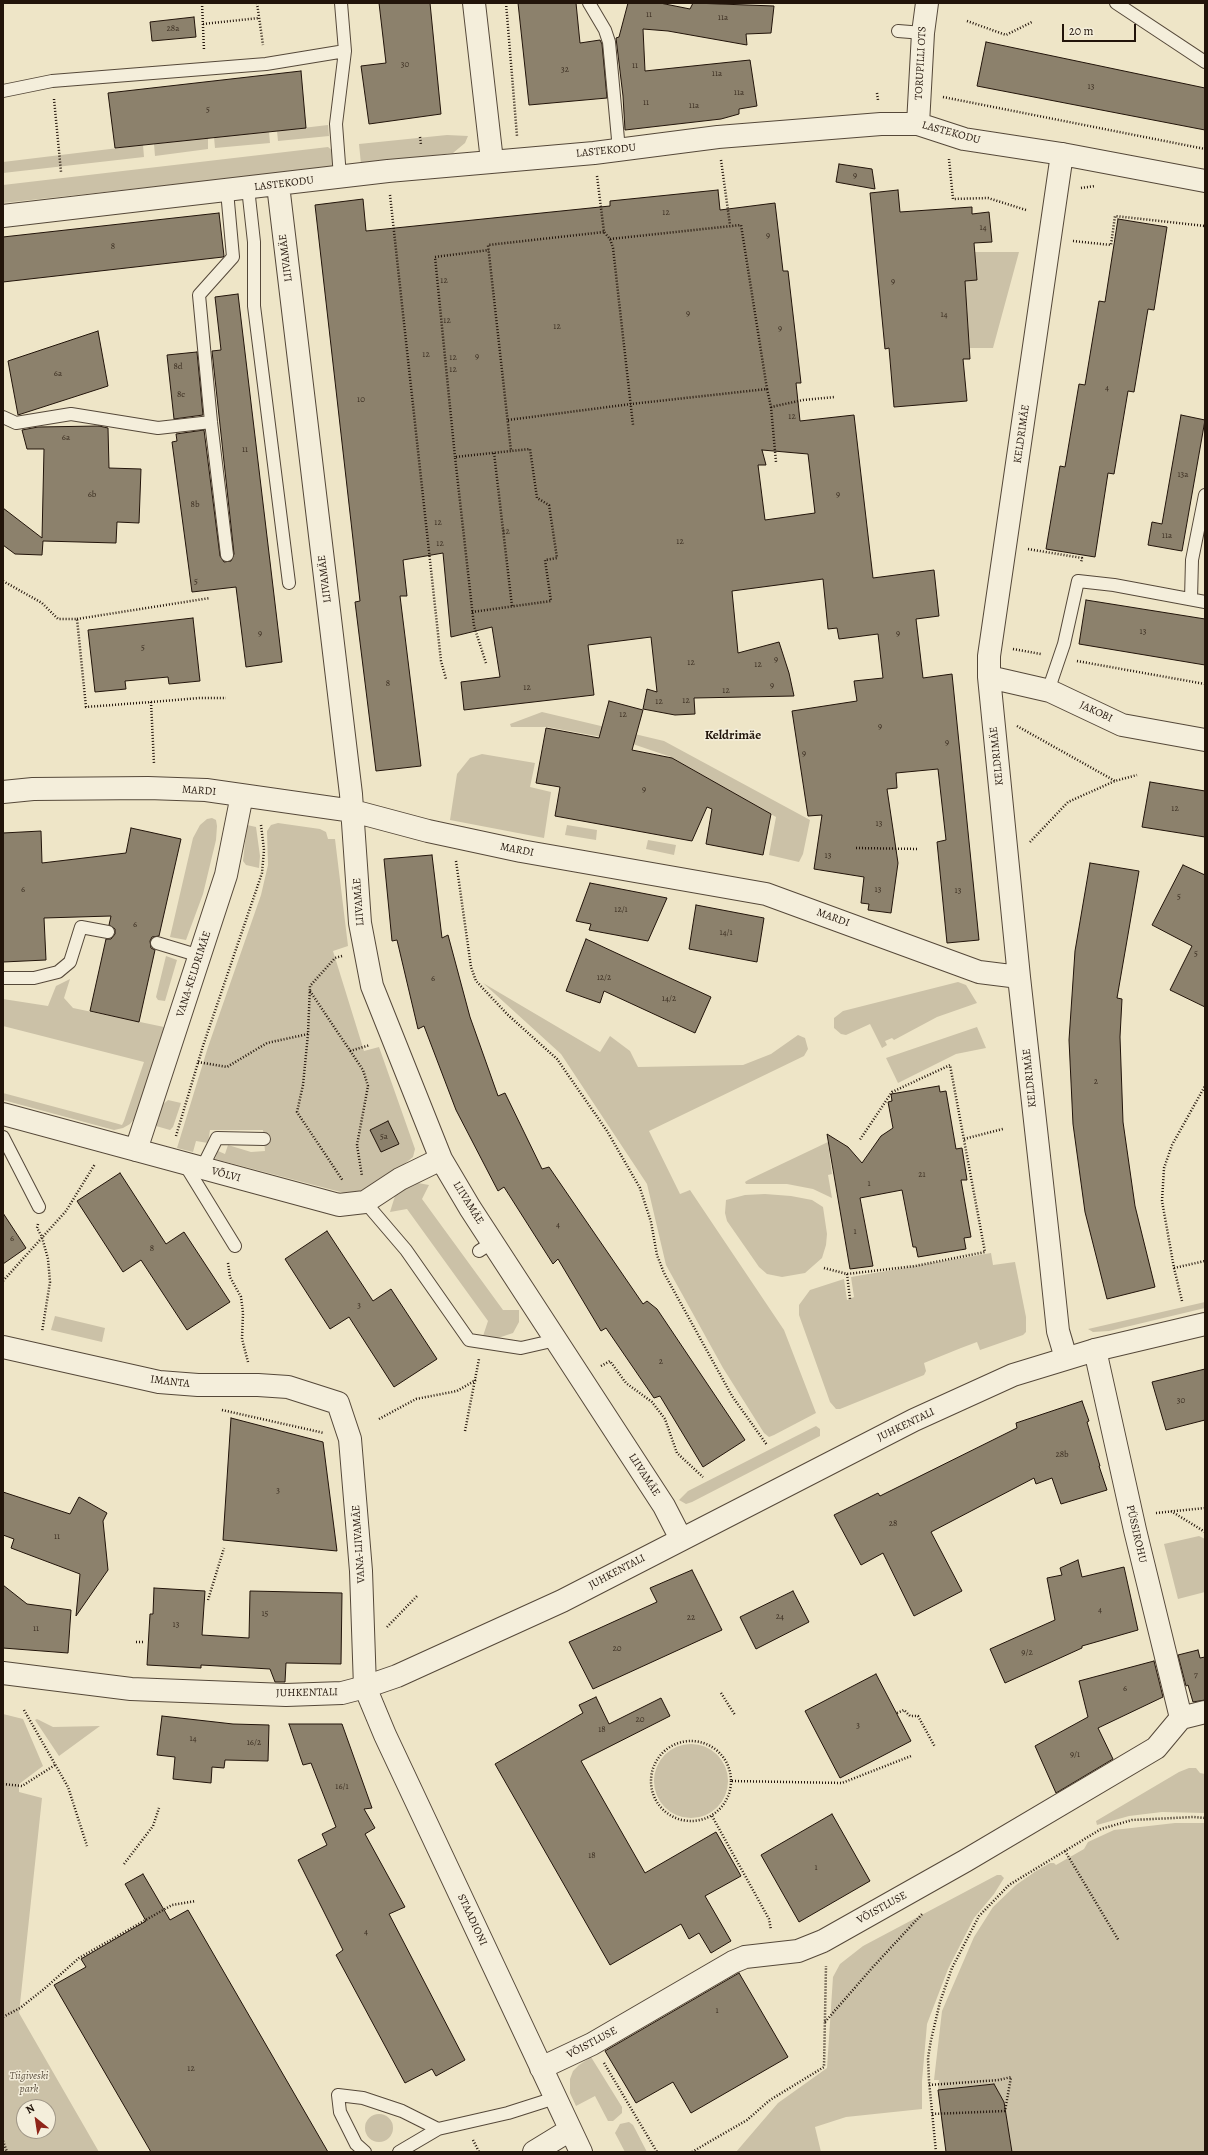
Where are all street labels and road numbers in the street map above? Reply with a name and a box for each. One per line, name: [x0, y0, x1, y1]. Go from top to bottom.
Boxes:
street label: TORUPILLI OTS: [912, 26, 930, 100]
street label: LASTEKODU: [920, 119, 982, 147]
street label: LASTEKODU: [575, 141, 637, 161]
street label: LASTEKODU: [253, 174, 315, 194]
street label: LIIVAMÄE: [277, 233, 295, 283]
street label: KELDRIMÄE: [1011, 404, 1033, 464]
street label: LIIVAMÄE: [316, 554, 334, 604]
street label: JAKOBI: [1077, 699, 1115, 725]
street label: KELDRIMÄE: [987, 726, 1007, 786]
street label: MARDI: [181, 783, 217, 799]
street label: MARDI: [499, 840, 535, 860]
street label: LIIVAMÄE: [351, 877, 367, 927]
street label: MARDI: [815, 906, 851, 930]
street label: VANA-KELDRIMÄE: [174, 929, 214, 1019]
street label: KELDRIMÄE: [1020, 1048, 1040, 1108]
street label: VÕLVI: [210, 1165, 242, 1185]
street label: LIIVAMÄE: [450, 1179, 486, 1227]
street label: IMANTA: [150, 1373, 190, 1391]
street label: JUHKENTALI: [875, 1405, 937, 1445]
street label: LIIVAMÄE: [625, 1451, 663, 1499]
street label: VANA-LIIVAMÄE: [350, 1504, 368, 1584]
street label: PÜSSIROHU: [1123, 1504, 1149, 1564]
street label: JUHKENTALI: [587, 1552, 647, 1592]
street label: JUHKENTALI: [276, 1686, 338, 1700]
street label: VÕISTLUSE: [855, 1889, 909, 1927]
street label: STAADIONI: [454, 1892, 490, 1948]
street label: VÕISTLUSE: [565, 2024, 619, 2062]

